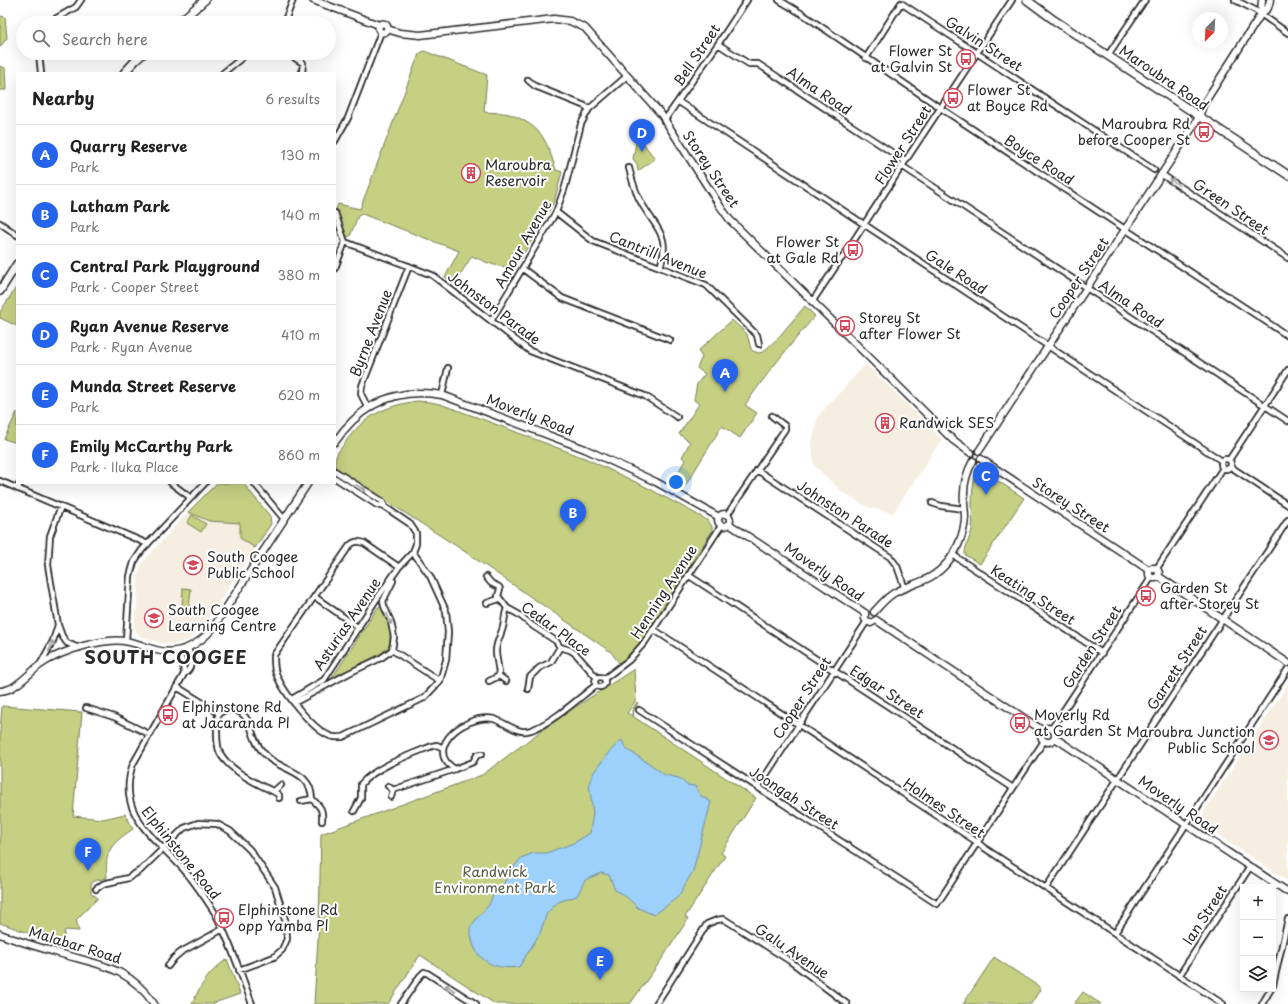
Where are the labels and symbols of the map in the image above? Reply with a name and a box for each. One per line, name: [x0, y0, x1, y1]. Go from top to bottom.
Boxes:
street label: Galvin Street: [942, 11, 1027, 77]
north arrow: [1192, 12, 1228, 48]
street label: Bell Street: [668, 19, 725, 90]
place label: Flower St at Galvin St: [871, 40, 952, 77]
street label: Maroubra Road: [1115, 40, 1213, 115]
bus stop icon: Flower St at Galvin St: [955, 48, 977, 70]
street label: Alma Road: [783, 61, 856, 120]
place label: Flower St at Boyce Rd: [967, 79, 1049, 116]
bus stop icon: Flower St at Boyce Rd: [942, 87, 964, 109]
street label: Flower Street: [869, 101, 936, 188]
place label: Maroubra Rd before Cooper St: [1078, 113, 1190, 150]
pin: D: [629, 119, 655, 152]
bus stop icon: Maroubra Rd before Cooper St: [1193, 121, 1215, 143]
street label: Storey Street: [678, 126, 745, 212]
street label: Boyce Road: [1000, 129, 1078, 190]
place label: Maroubra Reservoir: [485, 154, 552, 191]
building icon: Maroubra Reservoir: [460, 162, 482, 184]
street label: Green Street: [1189, 173, 1274, 240]
one-way arrow: [1168, 178, 1180, 186]
street label: Amour Avenue: [489, 195, 557, 292]
street label: Cantrill Avenue: [606, 225, 710, 284]
place label: Flower St at Gale Rd: [766, 231, 839, 268]
street label: Cooper Street: [1043, 233, 1114, 323]
bus stop icon: Flower St at Gale Rd: [842, 239, 864, 261]
street label: Gale Road: [921, 244, 991, 299]
street label: Johnston Parade: [443, 266, 545, 350]
street label: Alma Road: [1095, 274, 1168, 333]
street label: Byrne Avenue: [344, 286, 397, 380]
place label: Storey St after Flower St: [859, 307, 961, 344]
bus stop icon: Storey St after Flower St: [834, 315, 856, 337]
pin: A: [712, 359, 738, 392]
street label: Moverly Road: [483, 388, 577, 441]
building icon: Randwick SES: [874, 412, 896, 434]
place label: Randwick SES: [899, 412, 994, 433]
pin: C: [973, 462, 999, 495]
your location: [666, 472, 686, 492]
street label: Storey Street: [1028, 472, 1114, 538]
street label: Johnston Parade: [793, 474, 898, 553]
one-way arrow: [355, 484, 366, 492]
pin: B: [560, 499, 586, 532]
street label: Moverly Road: [780, 537, 868, 606]
street label: Henning Avenue: [625, 540, 702, 643]
place label: South Coogee Public School: [207, 546, 299, 583]
school or university icon: South Coogee Public School: [182, 554, 204, 576]
street label: Keating Street: [987, 559, 1080, 630]
street label: Asturias Avenue: [308, 573, 386, 674]
place label: Garden St after Storey St: [1160, 577, 1260, 614]
bus stop icon: Garden St after Storey St: [1135, 585, 1157, 607]
street label: Cedar Place: [517, 596, 596, 661]
place label: South Coogee Learning Centre: [168, 599, 277, 636]
street label: Garden Street: [1057, 601, 1126, 692]
school or university icon: South Coogee Learning Centre: [143, 607, 165, 629]
one-way arrow: [386, 613, 393, 625]
street label: Garrett Street: [1141, 621, 1212, 714]
one-way arrow: [47, 640, 55, 652]
district label: SOUTH COOGEE: [84, 643, 248, 670]
street label: Cooper Street: [767, 652, 836, 743]
street label: Edgar Street: [846, 660, 929, 724]
place label: Elphinstone Rd at Jacaranda Pl: [182, 696, 290, 733]
bus stop icon: Elphinstone Rd at Jacaranda Pl: [157, 704, 179, 726]
place label: Moverly Rd at Garden St: [1034, 704, 1122, 741]
bus stop icon: Moverly Rd at Garden St: [1009, 712, 1031, 734]
place label: Maroubra Junction Public School: [1126, 721, 1255, 758]
school or university icon: Maroubra Junction Public School: [1258, 729, 1280, 751]
street label: Joongah Street: [745, 761, 843, 835]
street label: Moverly Road: [1134, 770, 1222, 839]
street label: Holmes Street: [899, 772, 990, 843]
street label: Elphinstone Road: [137, 801, 226, 904]
pin: F: [75, 838, 101, 871]
park label: Randwick Environment Park: [434, 861, 556, 898]
street label: Ian Street: [1177, 881, 1232, 949]
place label: Elphinstone Rd opp Yamba Pl: [238, 899, 338, 936]
bus stop icon: Elphinstone Rd opp Yamba Pl: [213, 907, 235, 929]
street label: Galu Avenue: [751, 918, 834, 983]
street label: Malabar Road: [26, 920, 124, 969]
pin: E: [587, 947, 613, 980]
one-way arrow: [445, 983, 456, 992]

